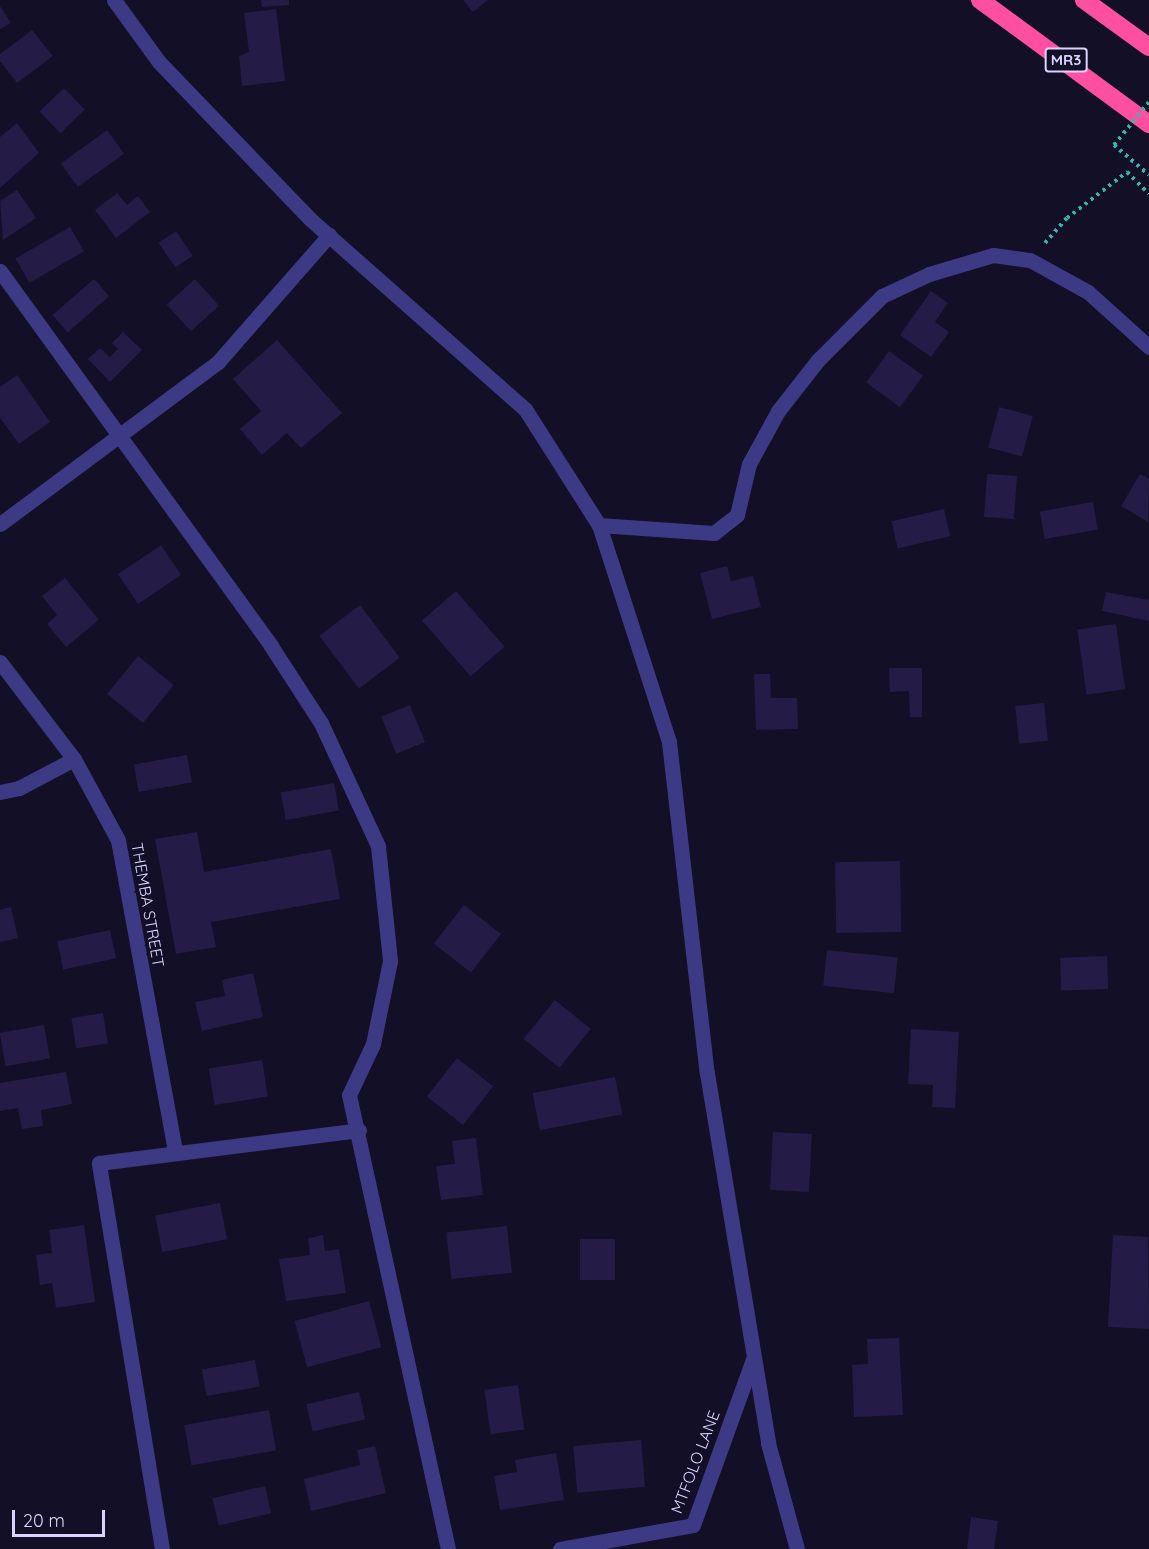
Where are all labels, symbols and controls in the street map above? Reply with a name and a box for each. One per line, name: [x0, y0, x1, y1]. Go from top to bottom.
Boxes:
road number: MR3: [1044, 48, 1088, 72]
street label: THEMBA STREET: [128, 841, 168, 969]
street label: MTFOLO LANE: [667, 1408, 723, 1516]
scale bar: [15, 1498, 108, 1536]
text: 20 m: [23, 1509, 65, 1532]

